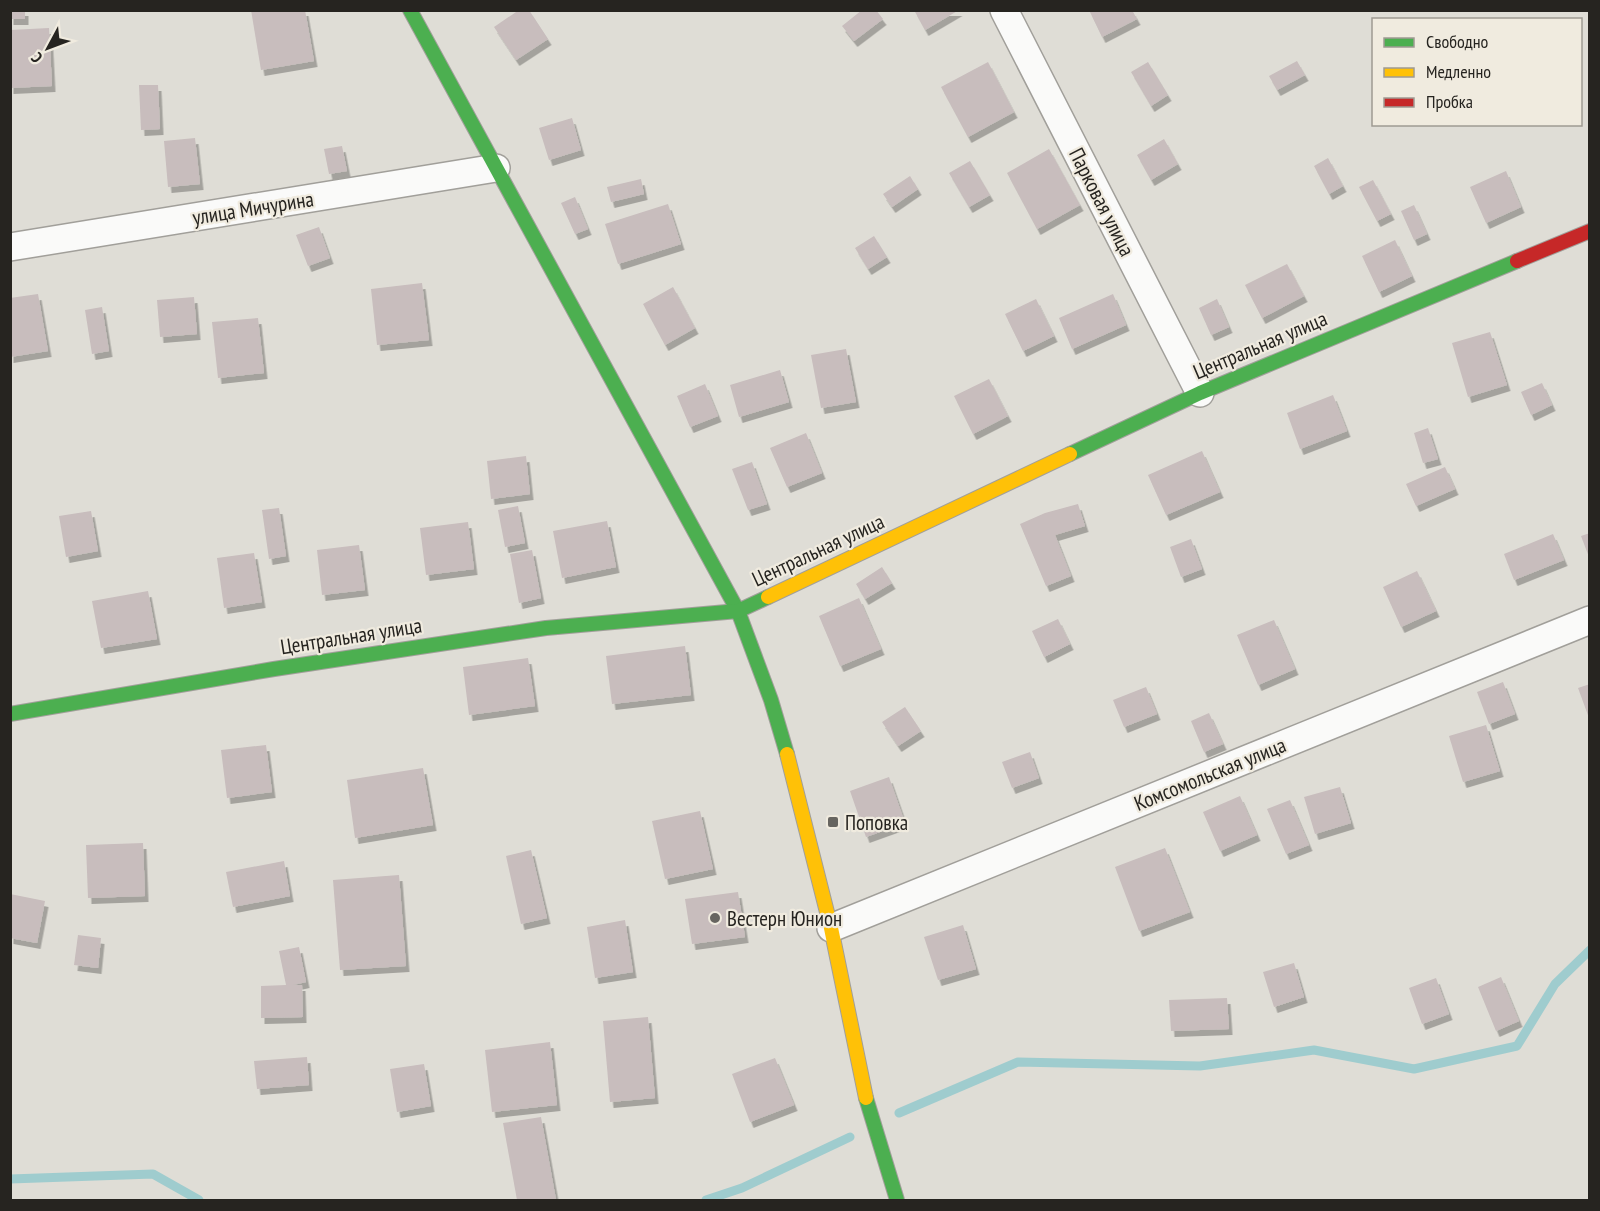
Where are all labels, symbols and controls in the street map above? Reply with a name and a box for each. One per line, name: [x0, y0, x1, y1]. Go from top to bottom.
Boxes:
north arrow: [18, 18, 78, 78]
legend: [1372, 18, 1582, 126]
text: Свободно: [1426, 30, 1489, 53]
text: С: [26, 48, 47, 67]
text: Медленно: [1426, 60, 1491, 83]
text: Пробка: [1426, 90, 1473, 113]
street label: Парковая улица: [1063, 143, 1141, 261]
street label: улица Мичурина: [191, 185, 315, 231]
street label: Центральная улица: [1189, 305, 1331, 385]
street label: Центральная улица: [748, 508, 888, 592]
street label: Центральная улица: [278, 611, 424, 661]
street label: Комсомольская улица: [1130, 731, 1290, 817]
place label: Поповка: [845, 809, 908, 836]
marker: Поповка: [826, 815, 840, 829]
place label: Вестерн Юнион: [727, 905, 842, 932]
marker: Вестерн Юнион: [708, 911, 722, 925]

